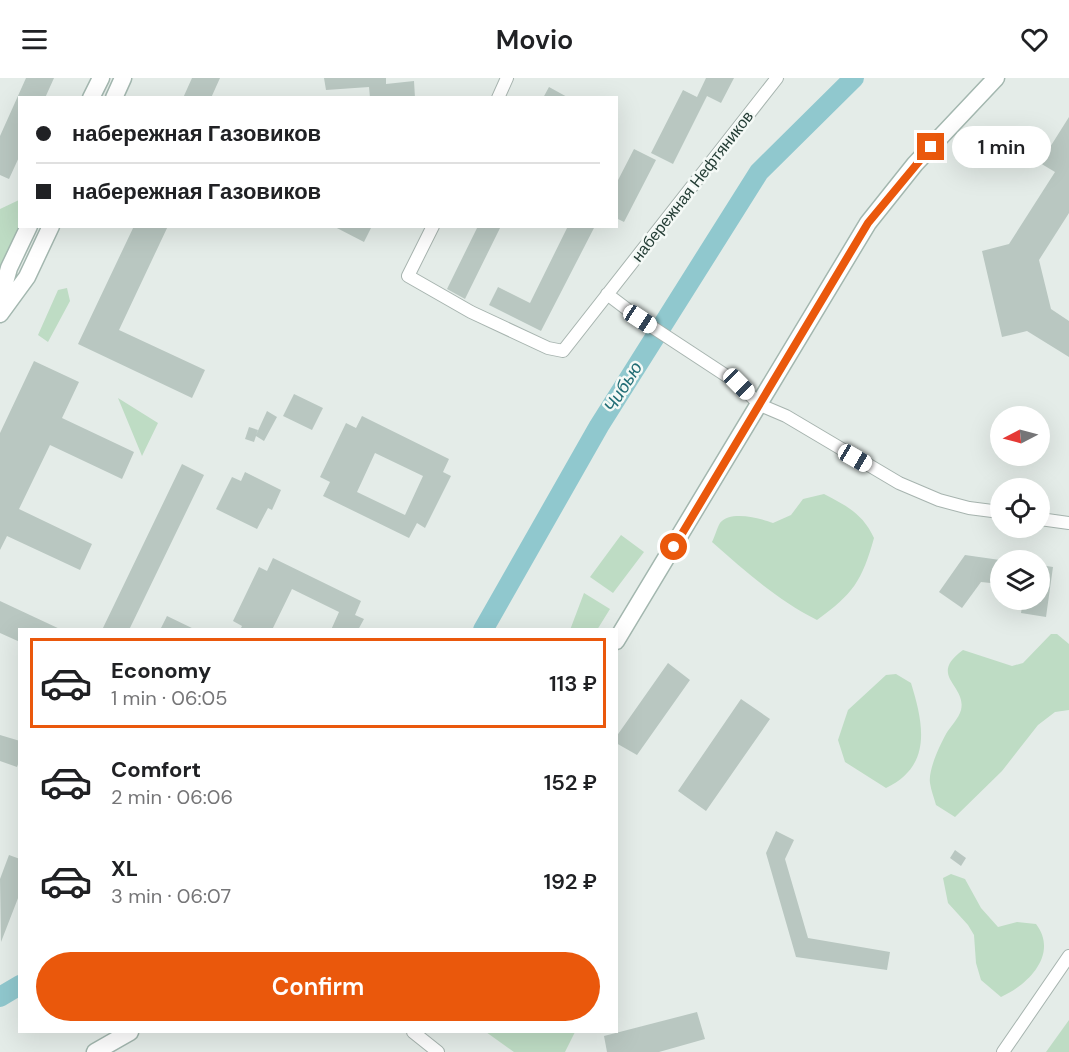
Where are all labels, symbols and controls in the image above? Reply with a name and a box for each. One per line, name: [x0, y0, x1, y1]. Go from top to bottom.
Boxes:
text: Movio: [496, 22, 573, 57]
icon: menu: [18, 23, 51, 56]
icon: heart: [1018, 23, 1051, 56]
street label: набережная Нефтяников: [627, 106, 758, 266]
text: набережная Газовиков: [72, 119, 321, 148]
callout: 1 min: [952, 126, 1051, 168]
route end: [917, 133, 944, 160]
text: 1 min: [978, 134, 1025, 160]
text: набережная Газовиков: [72, 177, 321, 206]
car: [620, 302, 660, 336]
water label: Чибью: [598, 357, 648, 417]
car: [720, 365, 758, 403]
north arrow: [990, 406, 1050, 466]
map controls: [990, 406, 1050, 610]
car: [835, 441, 875, 475]
button: locate: [990, 478, 1050, 538]
route start: [660, 533, 687, 560]
button: layers: [990, 550, 1050, 610]
icon: car: [39, 656, 93, 710]
text: Economy: [111, 656, 211, 685]
text: 113 ₽: [549, 669, 597, 698]
text: 1 min · 06:05: [111, 685, 227, 711]
icon: car: [39, 755, 93, 809]
text: Comfort: [111, 755, 201, 784]
text: 152 ₽: [544, 768, 597, 797]
text: 2 min · 06:06: [111, 784, 233, 810]
icon: car: [39, 854, 93, 908]
text: XL: [111, 854, 138, 883]
text: 192 ₽: [543, 867, 597, 896]
text: 3 min · 06:07: [111, 883, 231, 909]
button: Confirm: [36, 952, 600, 1021]

